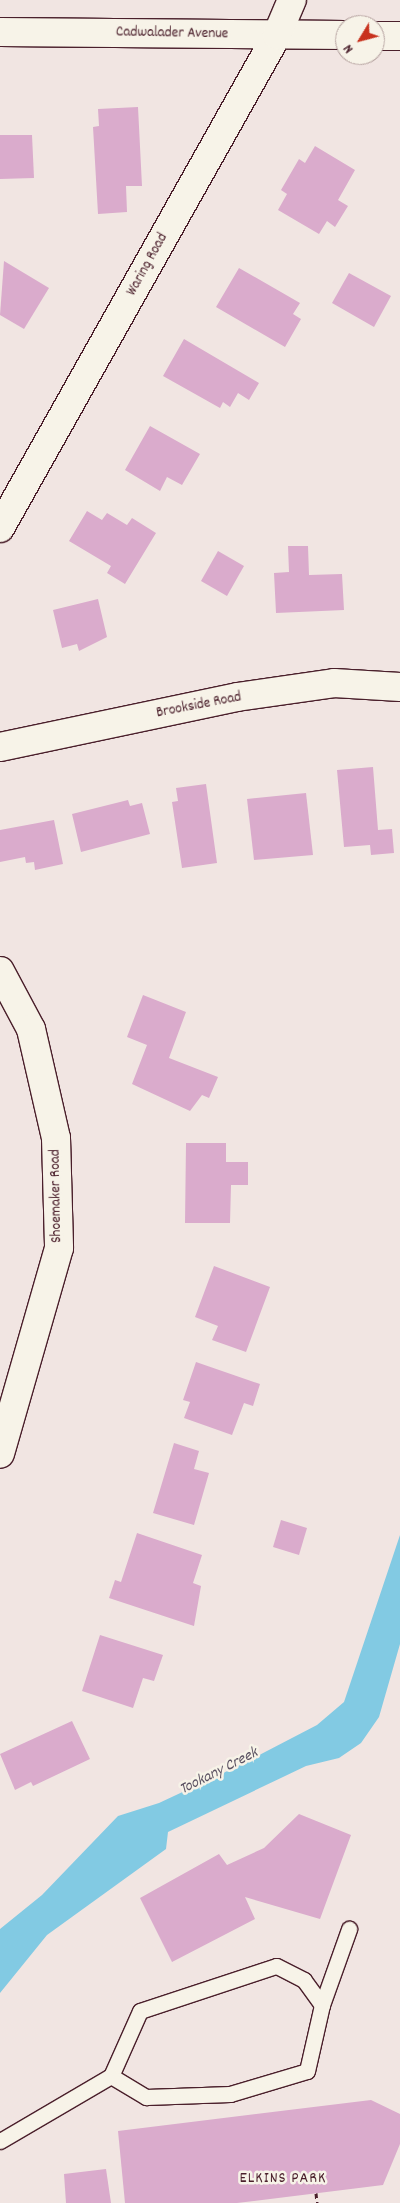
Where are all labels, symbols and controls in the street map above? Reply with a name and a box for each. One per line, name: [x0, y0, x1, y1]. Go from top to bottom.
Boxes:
north arrow: [335, 15, 385, 65]
street label: Cadwalader Avenue: [116, 24, 228, 44]
text: N: [339, 40, 359, 57]
street label: Waring Road: [123, 230, 173, 300]
street label: Brookside Road: [155, 689, 243, 723]
street label: Shoemaker Road: [47, 1149, 67, 1243]
water label: Tookany Creek: [177, 1744, 261, 1800]
district label: ELKINS PARK: [238, 2169, 328, 2189]

